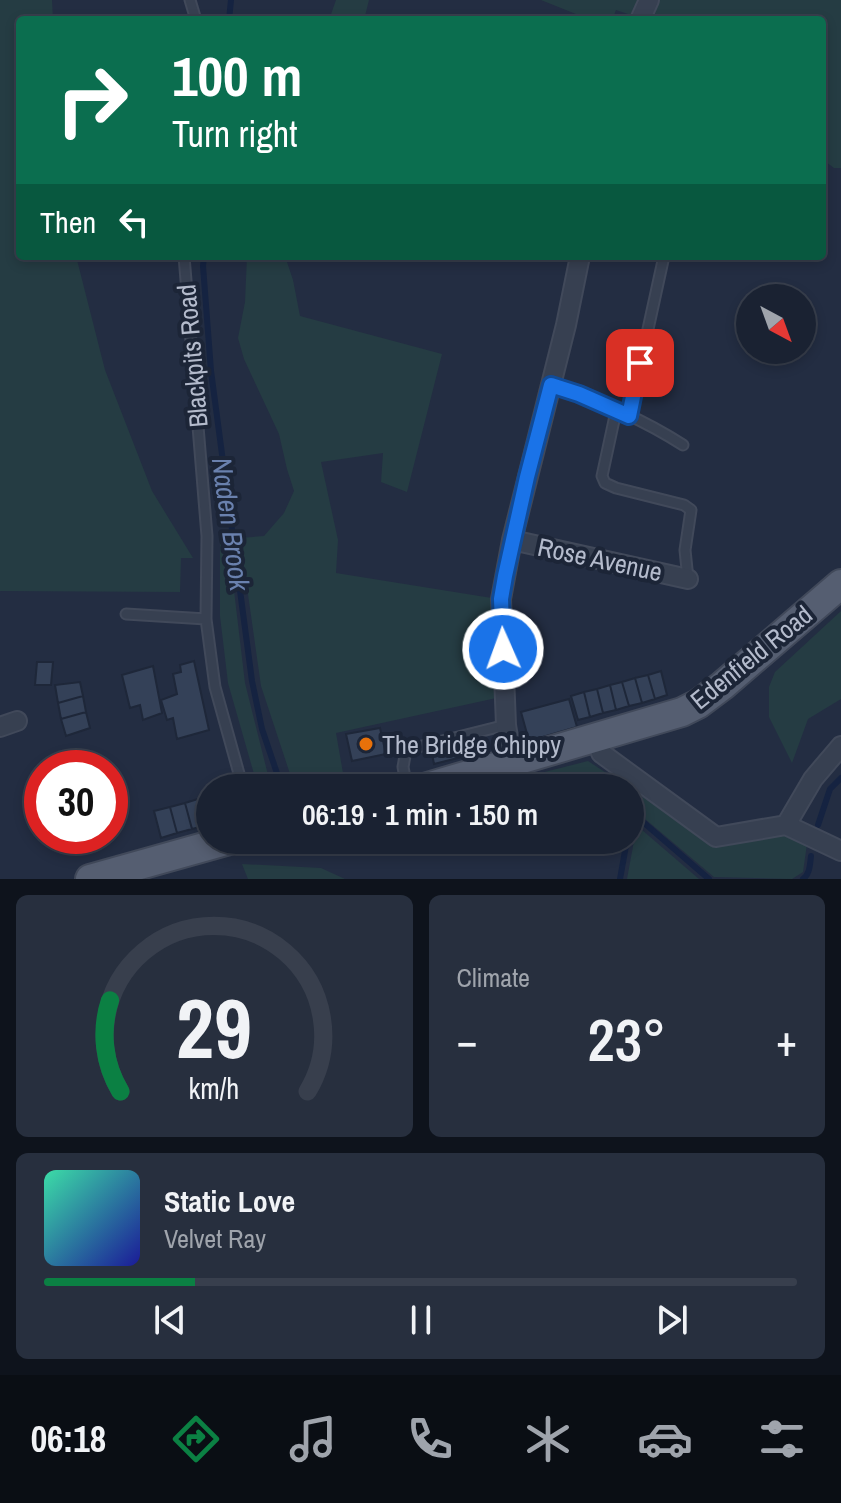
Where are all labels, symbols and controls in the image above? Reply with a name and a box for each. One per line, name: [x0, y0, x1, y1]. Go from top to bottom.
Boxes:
text: 100 m: [172, 38, 302, 113]
icon: right: [40, 48, 144, 152]
text: Turn right: [172, 110, 297, 158]
icon: left: [112, 200, 156, 244]
text: Then: [40, 202, 96, 242]
street label: Blackpits Road: [168, 283, 216, 429]
north arrow: [736, 284, 816, 364]
map controls: [736, 284, 816, 364]
pin: [606, 329, 674, 397]
icon: arrive: [618, 341, 662, 385]
water label: Naden Brook: [203, 455, 259, 594]
street label: Rose Avenue: [535, 529, 665, 589]
street label: Edenfield Road: [683, 597, 819, 717]
position arrow: [461, 607, 545, 691]
place label: The Bridge Chippy: [382, 727, 561, 762]
marker: The Bridge Chippy: [357, 735, 375, 753]
speed limit sign: 30: [24, 750, 128, 854]
text: 06:19 · 1 min · 150 m: [302, 794, 538, 834]
text: Climate: [457, 960, 530, 995]
text: 29: [176, 972, 252, 1084]
text: 23°: [587, 999, 666, 1080]
text: −: [457, 1010, 478, 1070]
text: +: [776, 1010, 797, 1070]
text: km/h: [189, 1069, 240, 1108]
text: Static Love: [164, 1181, 295, 1221]
text: Velvet Ray: [164, 1221, 266, 1256]
icon: previous: [148, 1298, 192, 1342]
icon: pause: [399, 1298, 443, 1342]
icon: next: [650, 1298, 694, 1342]
icon: directions: [168, 1411, 224, 1467]
icon: music: [285, 1411, 341, 1467]
icon: phone: [402, 1411, 458, 1467]
icon: climate: [520, 1411, 576, 1467]
icon: car: [637, 1411, 693, 1467]
icon: filters: [754, 1411, 810, 1467]
text: 06:18: [31, 1415, 106, 1463]

